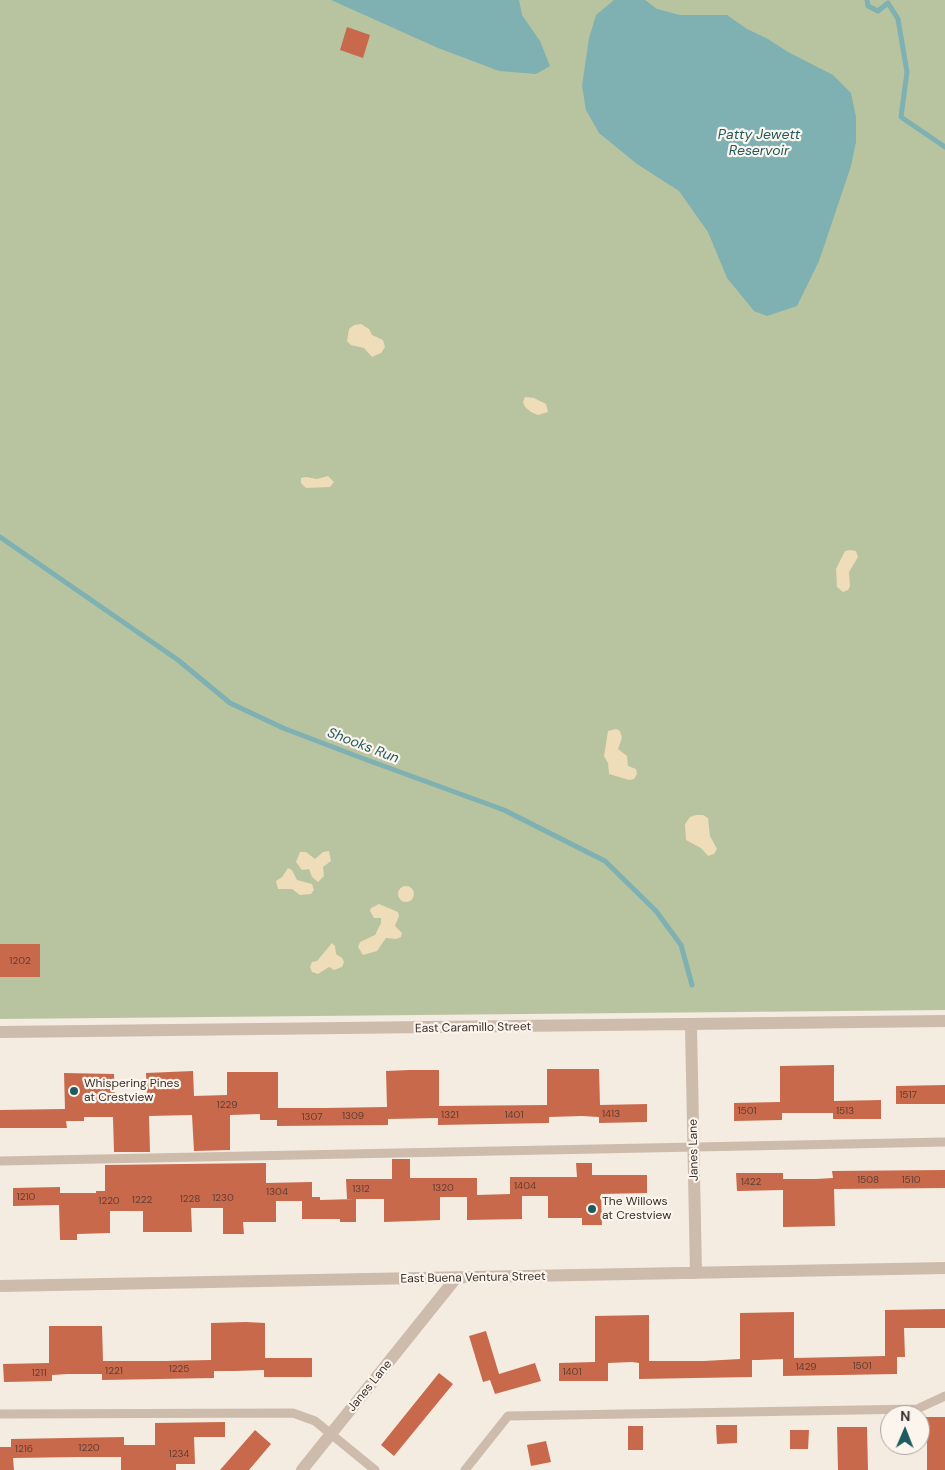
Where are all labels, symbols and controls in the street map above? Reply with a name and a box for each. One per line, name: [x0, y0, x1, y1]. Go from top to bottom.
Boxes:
water label: Patty Jewett Reservoir: [718, 127, 800, 160]
water label: Shooks Run: [325, 725, 401, 767]
house number: 1202: [9, 955, 31, 967]
street label: East Caramillo Street: [415, 1020, 531, 1036]
place label: Whispering Pines at Crestview: [84, 1077, 179, 1105]
marker: Whispering Pines at Crestview: [68, 1085, 80, 1097]
house number: 1517: [899, 1089, 917, 1101]
house number: 1229: [217, 1099, 237, 1111]
house number: 1501: [737, 1105, 757, 1117]
house number: 1513: [836, 1105, 854, 1117]
house number: 1413: [602, 1108, 620, 1120]
house number: 1321: [441, 1109, 459, 1121]
house number: 1401: [504, 1109, 524, 1121]
house number: 1309: [342, 1110, 364, 1122]
house number: 1307: [301, 1111, 323, 1123]
street label: Janes Lane: [686, 1119, 702, 1181]
house number: 1508: [857, 1174, 879, 1186]
house number: 1510: [901, 1174, 921, 1186]
house number: 1422: [741, 1176, 761, 1188]
house number: 1404: [514, 1180, 536, 1192]
house number: 1320: [432, 1182, 454, 1194]
house number: 1312: [352, 1183, 370, 1195]
house number: 1304: [266, 1186, 288, 1198]
house number: 1210: [17, 1191, 35, 1203]
house number: 1230: [212, 1192, 234, 1204]
house number: 1228: [180, 1193, 200, 1205]
house number: 1222: [132, 1194, 152, 1206]
house number: 1220: [98, 1195, 120, 1207]
place label: The Willows at Crestview: [602, 1195, 671, 1223]
marker: The Willows at Crestview: [586, 1203, 598, 1215]
street label: East Buena Ventura Street: [400, 1270, 546, 1286]
street label: Janes Lane: [345, 1357, 395, 1415]
house number: 1501: [852, 1360, 872, 1372]
house number: 1429: [795, 1361, 817, 1373]
house number: 1225: [169, 1363, 189, 1375]
house number: 1221: [105, 1365, 123, 1377]
house number: 1401: [562, 1366, 582, 1378]
house number: 1211: [31, 1367, 47, 1379]
north arrow: [880, 1405, 930, 1455]
text: N: [900, 1407, 911, 1425]
house number: 1220: [78, 1442, 100, 1454]
house number: 1216: [15, 1443, 33, 1455]
house number: 1234: [169, 1448, 189, 1460]

